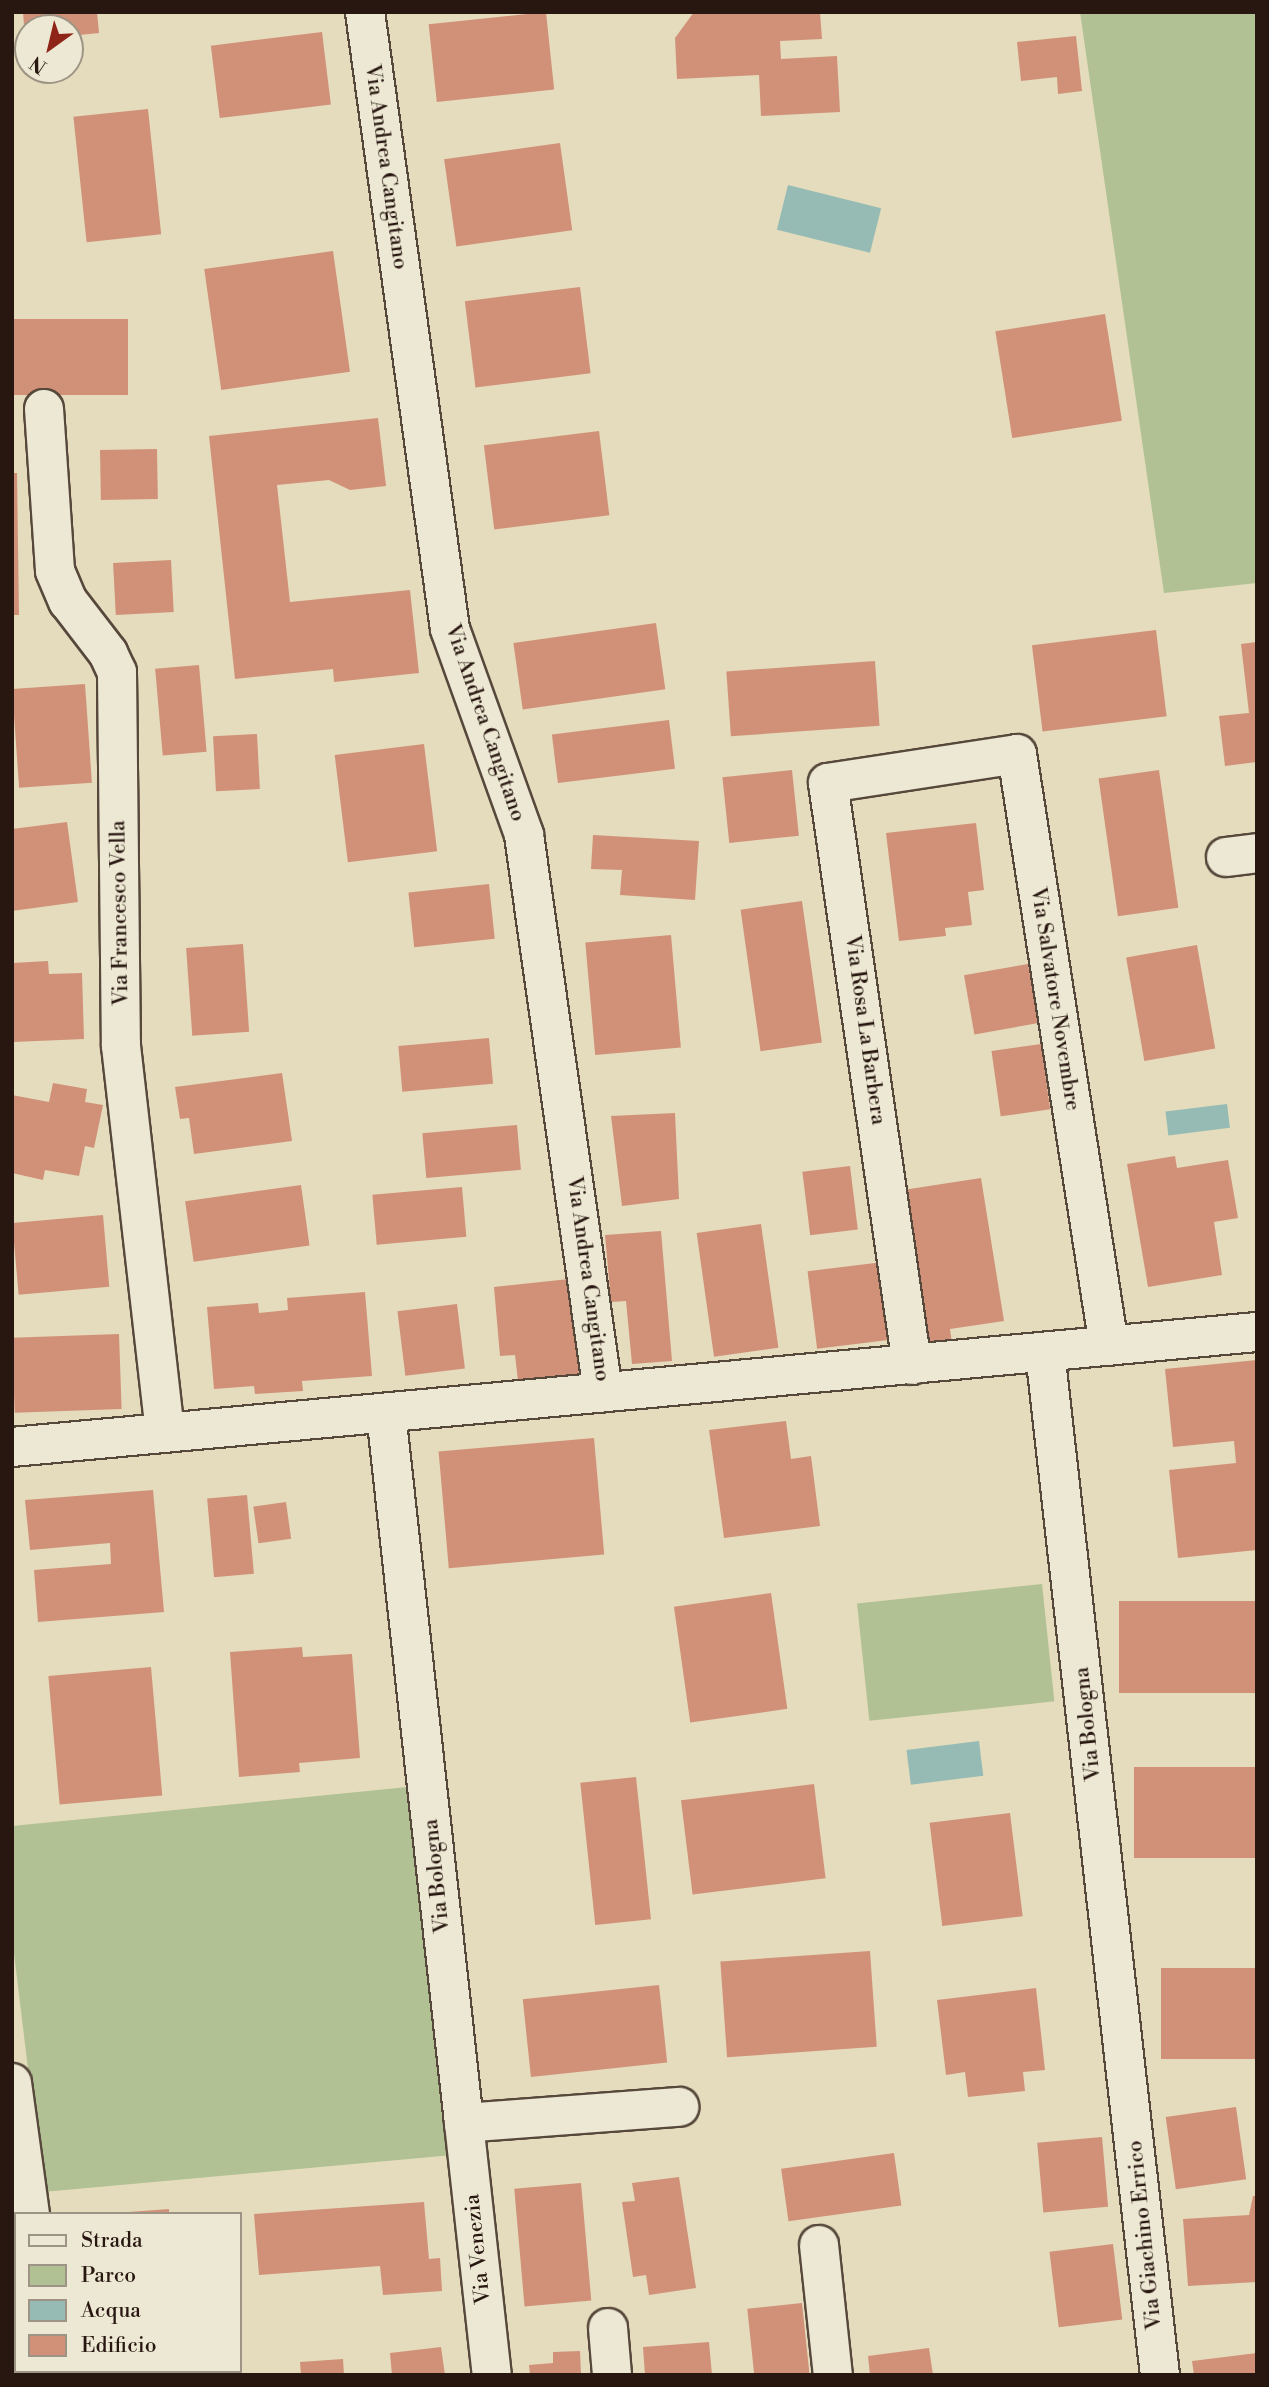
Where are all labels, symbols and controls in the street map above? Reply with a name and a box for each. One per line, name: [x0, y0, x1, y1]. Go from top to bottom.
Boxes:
north arrow: [14, 14, 84, 84]
text: N: [25, 51, 51, 79]
street label: Via Andrea Cangitano: [359, 63, 413, 271]
street label: Via Andrea Cangitano: [439, 621, 531, 825]
street label: Via Francesco Vella: [106, 820, 134, 1006]
street label: Via Salvatore Novembre: [1025, 885, 1085, 1113]
street label: Via Rosa La Barbera: [839, 934, 891, 1126]
street label: Via Andrea Cangitano: [561, 1175, 615, 1383]
street label: Via Bologna: [1069, 1666, 1107, 1782]
street label: Via Bologna: [418, 1818, 456, 1934]
street label: Via Giachino Errico: [1123, 2139, 1167, 2331]
street label: Via Venezia: [460, 2193, 496, 2305]
legend: [14, 2212, 242, 2373]
text: Strada: [81, 2228, 143, 2254]
text: Parco: [81, 2263, 136, 2289]
text: Acqua: [81, 2298, 141, 2324]
text: Edificio: [81, 2333, 157, 2359]

